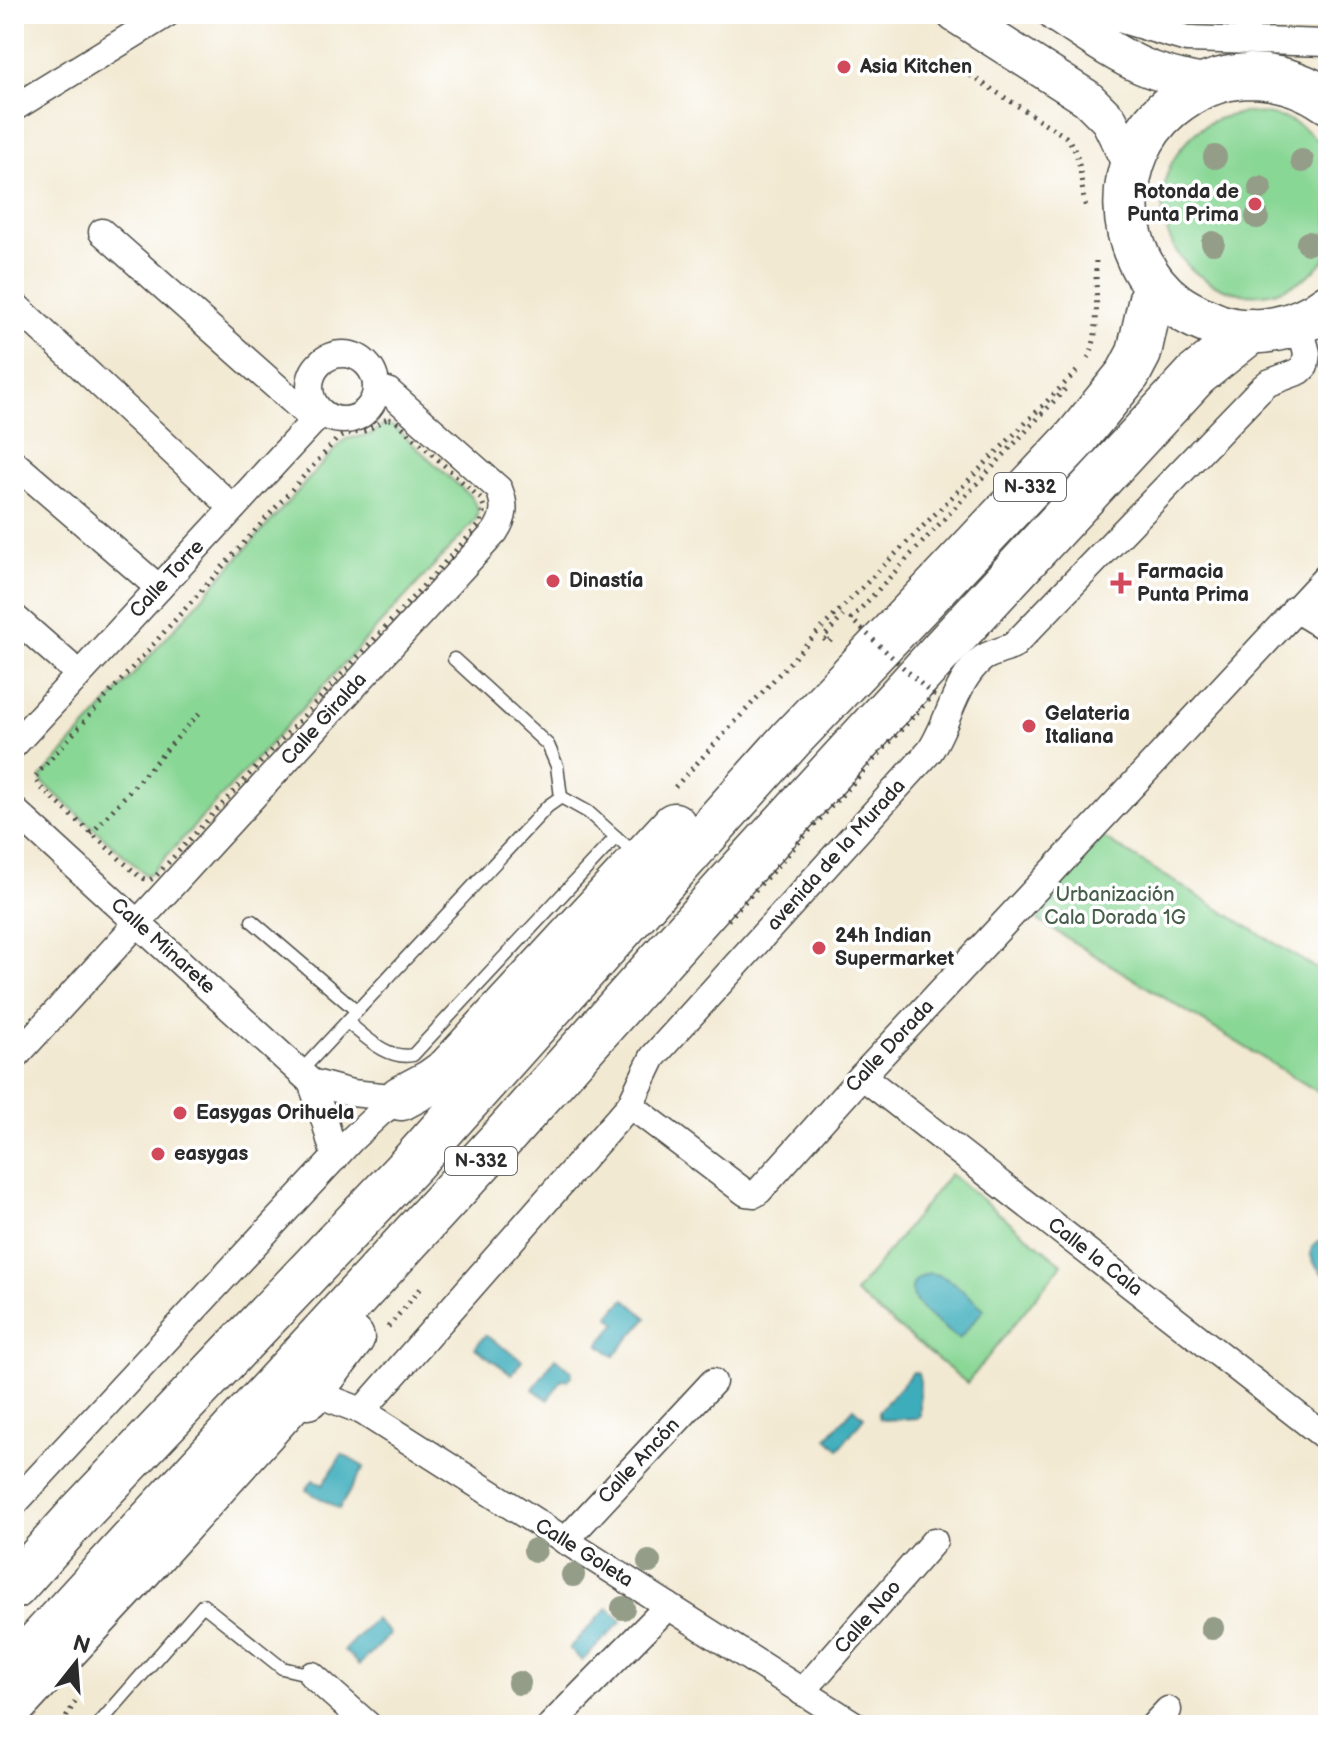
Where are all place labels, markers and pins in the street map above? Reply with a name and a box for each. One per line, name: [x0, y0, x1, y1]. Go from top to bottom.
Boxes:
place label: Asia Kitchen: [859, 55, 972, 79]
marker: Asia Kitchen: [835, 58, 853, 76]
place label: Rotonda de Punta Prima: [1127, 180, 1239, 227]
marker: Rotonda de Punta Prima: [1246, 195, 1264, 213]
place label: Farmacia Punta Prima: [1137, 560, 1249, 607]
place label: Dinastía: [569, 569, 643, 593]
marker: Dinastía: [544, 572, 562, 590]
marker: Farmacia Punta Prima: [1112, 574, 1130, 592]
place label: Gelateria Italiana: [1045, 702, 1130, 749]
marker: Gelateria Italiana: [1020, 717, 1038, 735]
place label: 24h Indian Supermarket: [835, 924, 954, 971]
marker: 24h Indian Supermarket: [810, 939, 828, 957]
place label: Easygas Orihuela: [196, 1101, 355, 1125]
marker: Easygas Orihuela: [171, 1104, 189, 1122]
place label: easygas: [174, 1142, 249, 1166]
marker: easygas: [149, 1145, 167, 1163]

